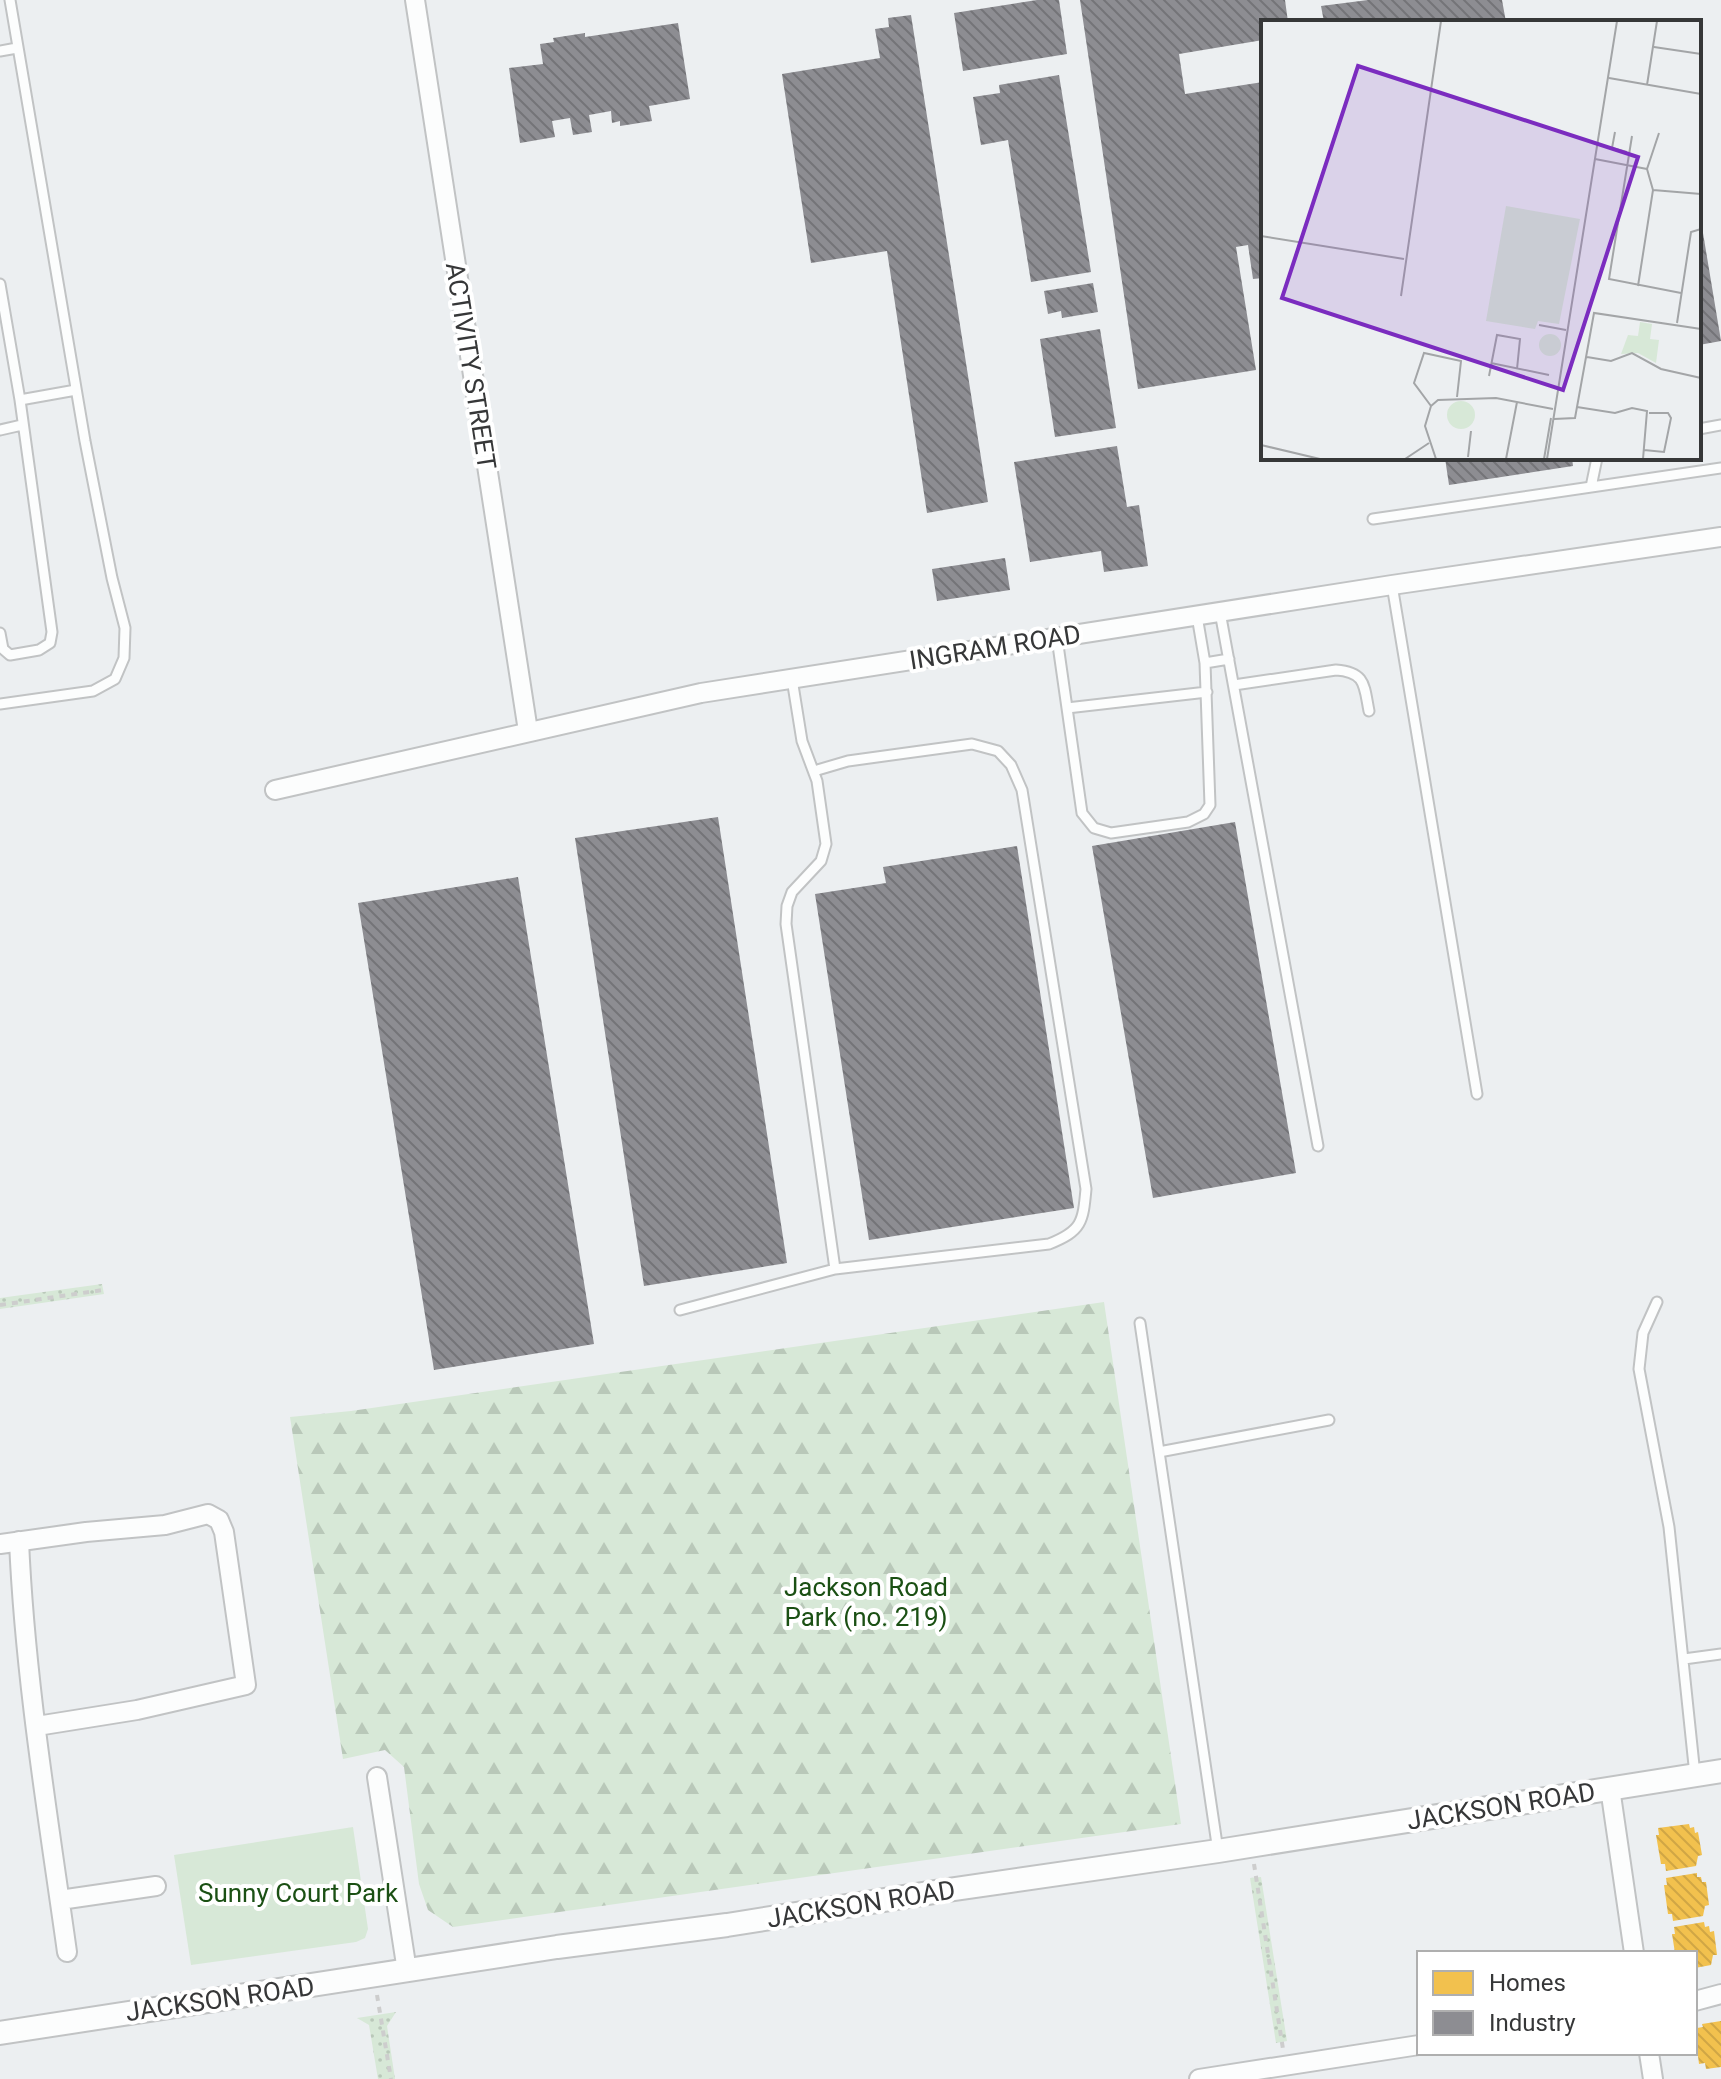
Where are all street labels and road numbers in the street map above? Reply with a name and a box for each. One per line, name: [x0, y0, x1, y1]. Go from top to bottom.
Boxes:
street label: ACTIVITY STREET: [440, 260, 502, 472]
street label: INGRAM ROAD: [907, 619, 1083, 675]
street label: JACKSON ROAD: [1405, 1776, 1597, 1836]
street label: JACKSON ROAD: [765, 1874, 957, 1934]
street label: JACKSON ROAD: [124, 1971, 316, 2027]

